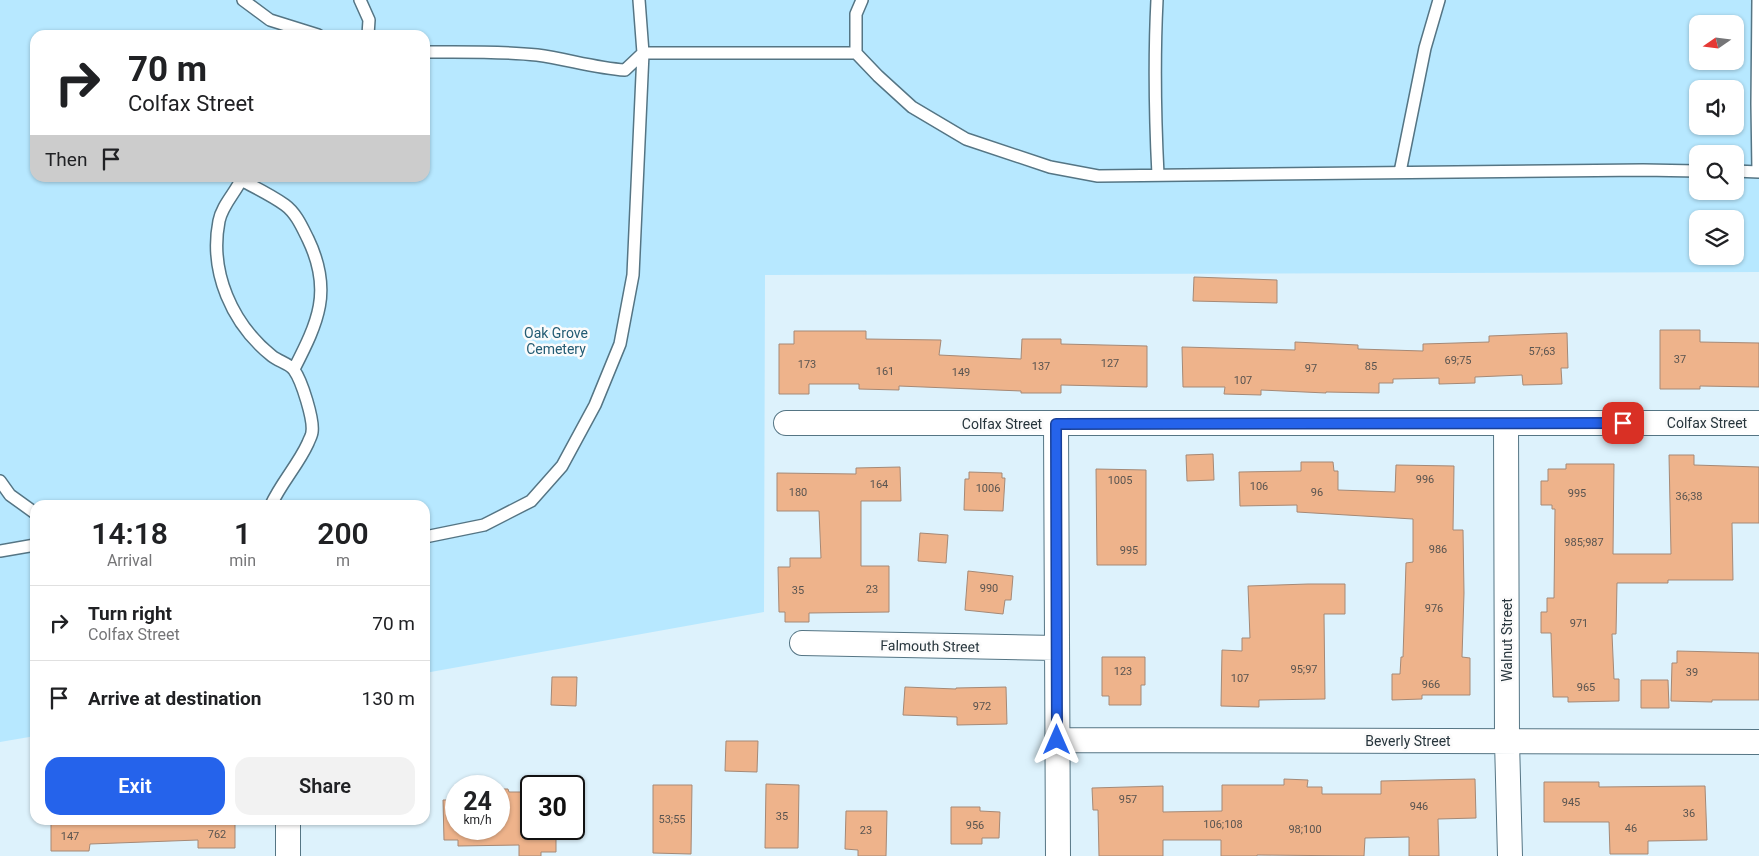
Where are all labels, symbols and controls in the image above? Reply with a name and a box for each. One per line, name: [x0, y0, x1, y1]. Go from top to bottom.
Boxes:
north arrow: [1689, 15, 1744, 70]
map controls: [1689, 15, 1744, 265]
text: 70 m: [128, 49, 207, 90]
icon: right: [45, 50, 110, 115]
button: sound: [1689, 80, 1744, 135]
text: Colfax Street: [128, 91, 254, 116]
icon: arrive: [97, 145, 125, 173]
button: search: [1689, 145, 1744, 200]
text: Then: [45, 148, 87, 171]
button: layers: [1689, 210, 1744, 265]
park label: Oak Grove Cemetery: [524, 325, 588, 357]
house number: 57;63: [1528, 345, 1556, 358]
house number: 37: [1674, 353, 1686, 366]
house number: 69;75: [1444, 354, 1472, 367]
house number: 127: [1101, 357, 1119, 370]
house number: 173: [798, 358, 816, 371]
house number: 137: [1032, 360, 1050, 373]
house number: 85: [1365, 360, 1377, 373]
house number: 97: [1305, 362, 1317, 375]
house number: 161: [876, 365, 894, 378]
house number: 149: [952, 366, 970, 379]
house number: 107: [1234, 374, 1252, 387]
pin: [1602, 402, 1644, 444]
icon: arrive: [1609, 409, 1637, 437]
street label: Colfax Street: [1667, 415, 1748, 431]
street label: Colfax Street: [962, 416, 1043, 432]
house number: 996: [1416, 473, 1434, 486]
house number: 1005: [1108, 474, 1132, 487]
house number: 164: [870, 478, 888, 491]
house number: 106: [1250, 480, 1268, 493]
house number: 1006: [976, 482, 1000, 495]
house number: 180: [789, 486, 807, 499]
house number: 96: [1311, 486, 1323, 499]
house number: 995: [1568, 487, 1586, 500]
house number: 36;38: [1675, 490, 1703, 503]
text: 14:18: [91, 516, 168, 551]
text: 1: [234, 516, 251, 551]
text: 200: [317, 516, 369, 551]
house number: 985;987: [1564, 536, 1604, 549]
house number: 986: [1429, 543, 1447, 556]
house number: 995: [1120, 544, 1138, 557]
text: Arrival: [107, 551, 152, 570]
text: min: [229, 551, 256, 570]
text: m: [336, 551, 350, 570]
house number: 990: [980, 582, 998, 595]
house number: 23: [866, 583, 878, 596]
house number: 35: [792, 584, 804, 597]
street label: Walnut Street: [1499, 598, 1515, 682]
text: Turn right: [88, 602, 172, 625]
house number: 976: [1425, 602, 1443, 615]
icon: right: [45, 609, 73, 637]
text: 70 m: [372, 612, 415, 635]
house number: 971: [1570, 617, 1588, 630]
text: Colfax Street: [88, 625, 180, 644]
street label: Falmouth Street: [880, 637, 980, 655]
house number: 95;97: [1290, 663, 1318, 676]
house number: 123: [1114, 665, 1132, 678]
house number: 39: [1686, 666, 1698, 679]
house number: 107: [1231, 672, 1249, 685]
house number: 966: [1422, 678, 1440, 691]
house number: 965: [1577, 681, 1595, 694]
icon: arrive: [45, 684, 73, 712]
text: Arrive at destination: [88, 687, 261, 710]
text: 130 m: [362, 687, 415, 710]
house number: 972: [973, 700, 991, 713]
position arrow: [1030, 713, 1082, 765]
street label: Beverly Street: [1365, 733, 1451, 749]
button: Exit: [45, 757, 225, 815]
button: Share: [235, 757, 415, 815]
speed limit sign: 30: [520, 775, 585, 840]
text: 24: [463, 787, 492, 816]
house number: 957: [1119, 793, 1137, 806]
house number: 945: [1562, 796, 1580, 809]
house number: 946: [1410, 800, 1428, 813]
house number: 36: [1683, 807, 1695, 820]
house number: 35: [776, 810, 788, 823]
text: km/h: [463, 813, 492, 827]
house number: 53;55: [658, 813, 686, 826]
house number: 106;108: [1203, 818, 1243, 831]
house number: 956: [966, 819, 984, 832]
house number: 46: [1625, 822, 1637, 835]
house number: 98;100: [1288, 823, 1322, 836]
house number: 23: [860, 824, 872, 837]
house number: 762: [208, 828, 226, 841]
house number: 147: [61, 830, 79, 843]

